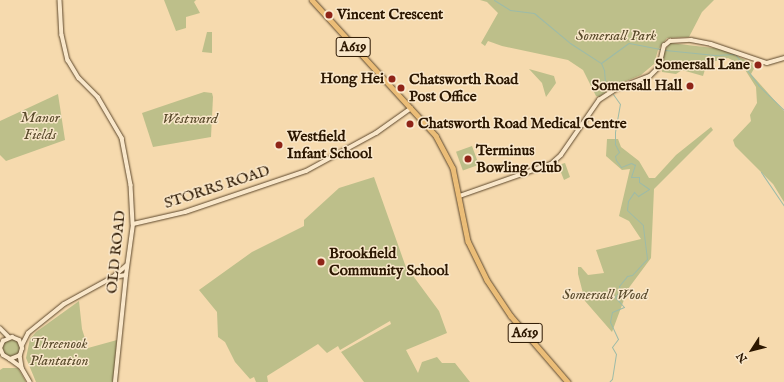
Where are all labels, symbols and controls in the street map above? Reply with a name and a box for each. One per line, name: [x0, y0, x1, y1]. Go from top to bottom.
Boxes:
place label: Vincent Crescent: [337, 6, 443, 24]
marker: Vincent Crescent: [324, 10, 334, 20]
park label: Somersall Park: [576, 27, 656, 45]
road number: A619: [335, 35, 371, 59]
place label: Somersall Lane: [655, 56, 750, 74]
marker: Somersall Lane: [753, 60, 763, 70]
place label: Hong Hei: [320, 70, 384, 88]
place label: Chatsworth Road Post Office: [409, 70, 518, 105]
marker: Hong Hei: [387, 74, 397, 84]
place label: Somersall Hall: [591, 77, 682, 95]
marker: Somersall Hall: [685, 81, 695, 91]
marker: Chatsworth Road Post Office: [396, 83, 406, 93]
park label: Manor Fields: [20, 108, 60, 143]
park label: Westward: [162, 110, 218, 128]
place label: Chatsworth Road Medical Centre: [418, 115, 627, 133]
marker: Chatsworth Road Medical Centre: [405, 119, 415, 129]
place label: Westfield Infant School: [287, 127, 372, 162]
marker: Westfield Infant School: [274, 140, 284, 150]
place label: Terminus Bowling Club: [476, 141, 562, 176]
marker: Terminus Bowling Club: [463, 154, 473, 164]
street label: STORRS ROAD: [162, 161, 272, 213]
street label: OLD ROAD: [103, 209, 129, 295]
place label: Brookfield Community School: [329, 244, 449, 279]
marker: Brookfield Community School: [316, 257, 326, 267]
park label: Somersall Wood: [562, 286, 648, 304]
road number: A619: [507, 321, 543, 345]
north arrow: [732, 330, 772, 370]
park label: Threenook Plantation: [30, 334, 88, 369]
text: N: [734, 349, 751, 365]

